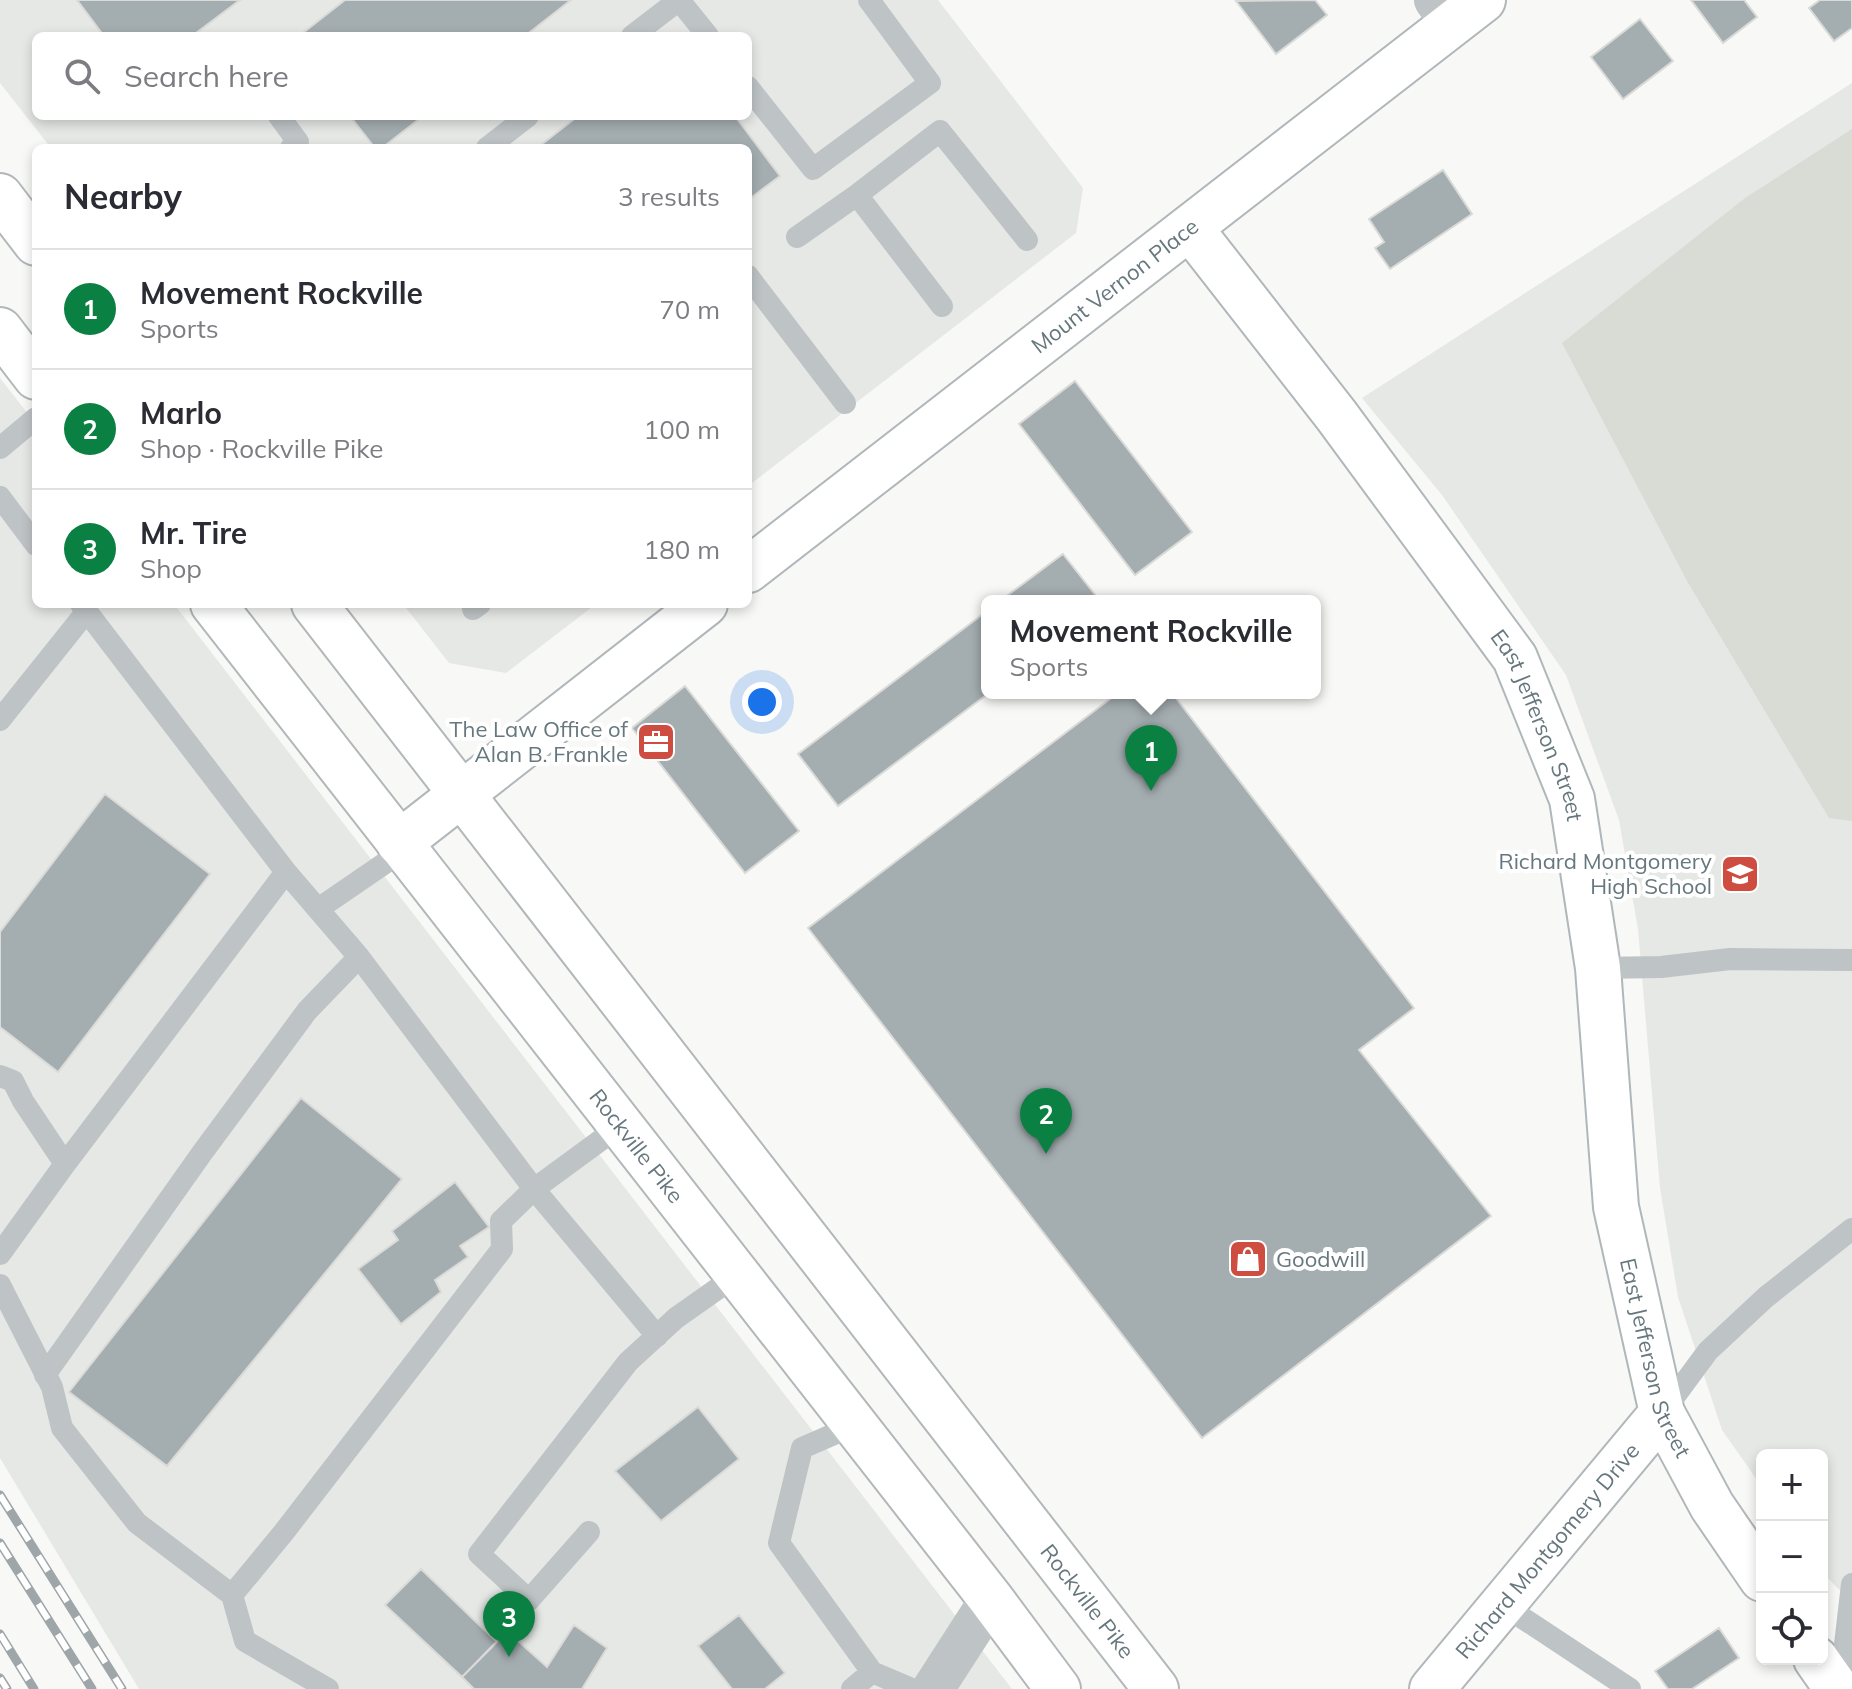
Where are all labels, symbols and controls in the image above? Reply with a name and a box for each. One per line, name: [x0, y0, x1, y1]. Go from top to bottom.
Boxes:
search box: [32, 32, 752, 120]
icon: search: [60, 54, 104, 98]
text: Search here: [124, 57, 289, 95]
text: Nearby: [64, 175, 182, 218]
text: 3 results: [618, 180, 720, 213]
street label: Mount Vernon Place: [1025, 212, 1204, 359]
text: Movement Rockville: [140, 274, 423, 312]
text: 1: [82, 293, 98, 326]
text: 70 m: [659, 293, 720, 326]
text: Sports: [140, 312, 219, 345]
text: Marlo: [140, 394, 222, 432]
text: 2: [82, 413, 98, 446]
text: 100 m: [644, 413, 720, 446]
text: Shop · Rockville Pike: [140, 432, 383, 465]
text: Mr. Tire: [140, 514, 247, 552]
text: 3: [82, 533, 98, 566]
text: 180 m: [644, 533, 720, 566]
text: Shop: [140, 552, 202, 585]
popup: [981, 595, 1321, 699]
text: Movement Rockville: [1010, 612, 1292, 650]
street label: East Jefferson Street: [1485, 624, 1589, 823]
text: Sports: [1010, 650, 1088, 683]
your location: [742, 682, 782, 722]
place label: The Law Office of Alan B. Frankle: [449, 715, 629, 768]
office icon: The Law Office of Alan B. Frankle: [635, 721, 677, 763]
pin: 1: [1125, 725, 1177, 791]
place label: Richard Montgomery High School: [1498, 847, 1712, 900]
school or university icon: Richard Montgomery High School: [1719, 853, 1761, 895]
street label: Rockville Pike: [584, 1083, 690, 1209]
pin: 2: [1020, 1088, 1072, 1154]
shop icon: Goodwill: [1227, 1238, 1269, 1280]
place label: Goodwill: [1276, 1245, 1365, 1273]
street label: East Jefferson Street: [1614, 1256, 1697, 1463]
street label: Richard Montgomery Drive: [1449, 1437, 1645, 1664]
map controls: [1756, 1449, 1828, 1665]
button: +: [1756, 1449, 1828, 1521]
button: −: [1756, 1521, 1828, 1593]
street label: Rockville Pike: [1035, 1538, 1141, 1664]
pin: 3: [483, 1591, 535, 1657]
button: locate: [1756, 1593, 1828, 1665]

